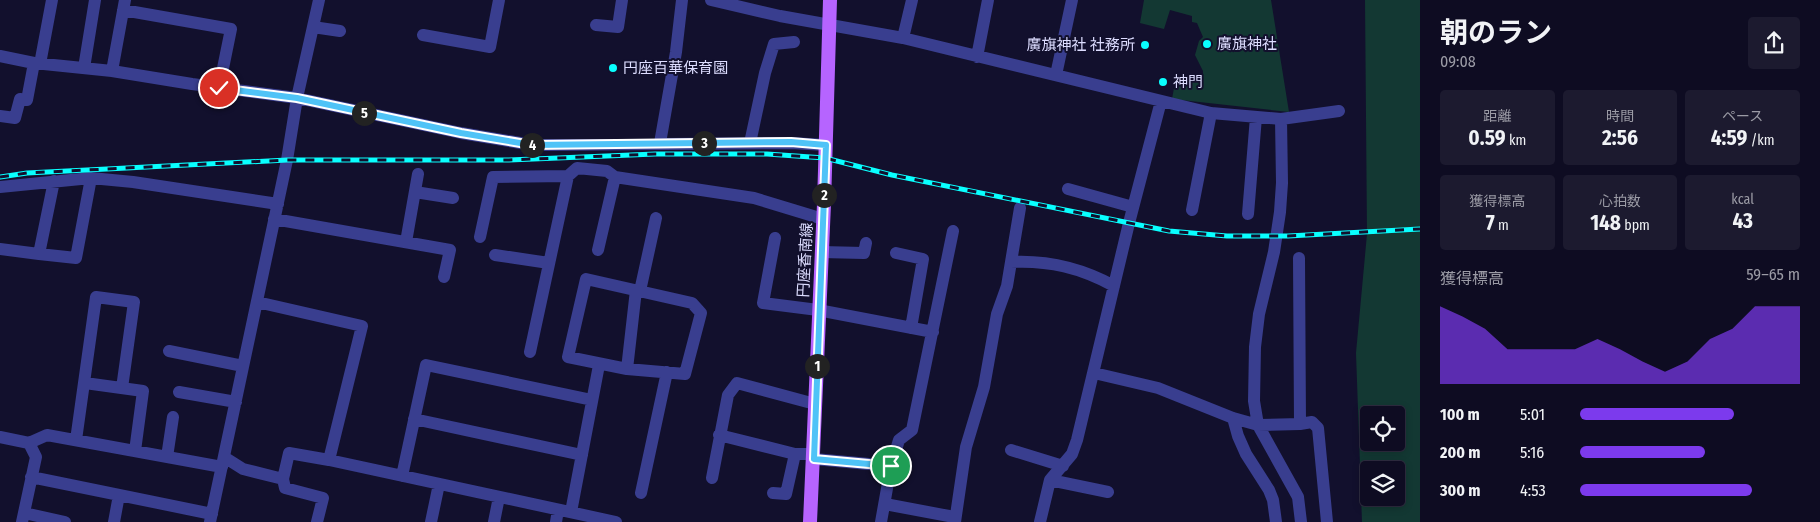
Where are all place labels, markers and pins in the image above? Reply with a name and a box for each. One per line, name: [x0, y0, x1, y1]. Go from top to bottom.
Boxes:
place label: 廣旗神社: [1217, 35, 1277, 53]
place label: 廣旗神社 社務所: [1026, 36, 1135, 54]
marker: 廣旗神社: [1201, 38, 1213, 50]
marker: 廣旗神社 社務所: [1139, 39, 1151, 51]
place label: 円座百華保育園: [623, 59, 728, 77]
marker: 円座百華保育園: [607, 62, 619, 74]
pin: [198, 67, 240, 109]
place label: 神門: [1173, 73, 1203, 91]
marker: 神門: [1157, 76, 1169, 88]
pin: 5: [352, 100, 376, 126]
pin: 3: [692, 130, 716, 156]
pin: 4: [520, 132, 544, 158]
pin: 2: [812, 182, 836, 208]
pin: 1: [804, 354, 830, 378]
pin: [870, 445, 912, 487]

